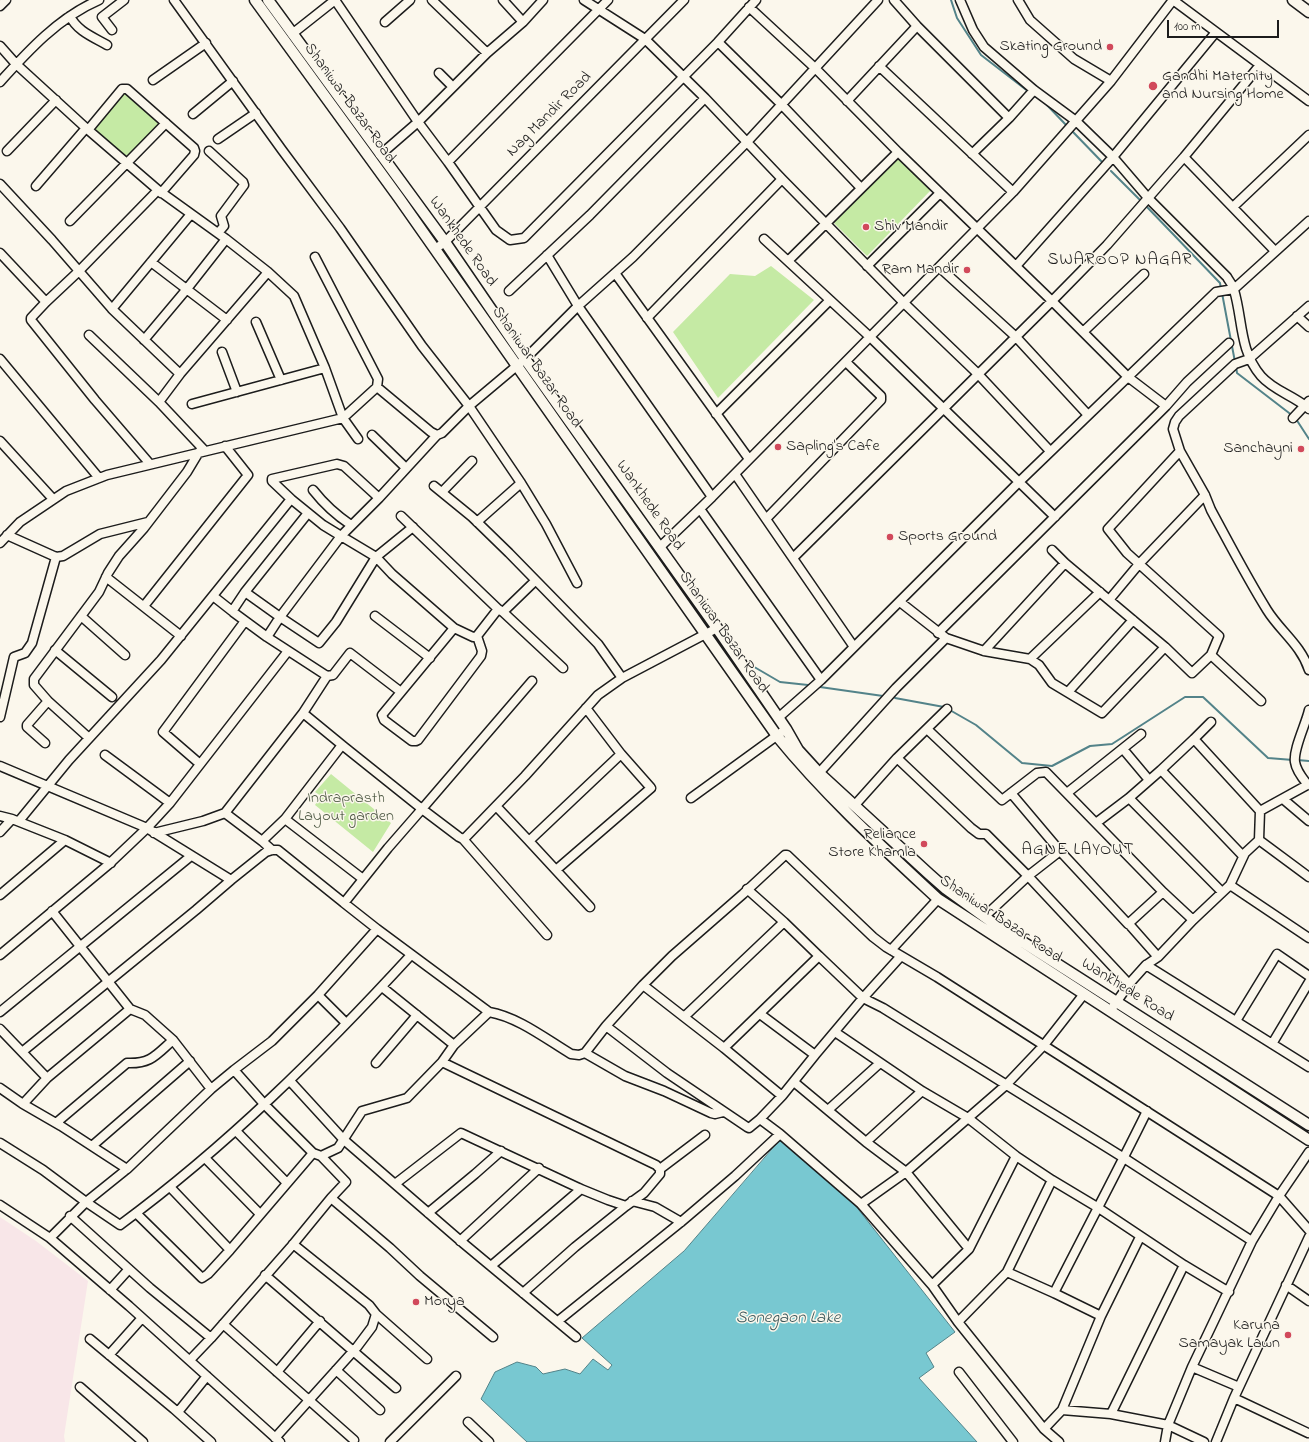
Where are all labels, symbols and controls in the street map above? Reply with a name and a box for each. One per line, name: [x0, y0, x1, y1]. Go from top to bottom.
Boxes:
scale bar: [1169, 12, 1281, 38]
text: 100 m: [1174, 18, 1201, 36]
place label: Skating Ground: [999, 37, 1102, 57]
street label: Shaniwar Bazar Road: [299, 40, 399, 168]
marker: Skating Ground: [1105, 42, 1115, 52]
place label: Gandhi Maternity and Nursing Home: [1162, 67, 1284, 105]
street label: Nag Mandir Road: [503, 68, 597, 162]
marker: Gandhi Maternity and Nursing Home: [1147, 80, 1159, 92]
street label: Wankhede Road: [424, 193, 500, 291]
place label: Shiv Mandir: [874, 217, 948, 237]
marker: Shiv Mandir: [861, 222, 871, 232]
district label: SWAROOP NAGAR: [1047, 251, 1193, 271]
place label: Ram Mandir: [882, 260, 959, 280]
marker: Ram Mandir: [962, 265, 972, 275]
street label: Shaniwar Bazar Road: [487, 304, 585, 432]
place label: Sapling's Cafe: [786, 437, 880, 457]
place label: Sanchayni: [1223, 439, 1293, 459]
marker: Sapling's Cafe: [773, 442, 783, 452]
marker: Sanchayni: [1296, 444, 1306, 454]
street label: Wankhede Road: [611, 457, 687, 555]
place label: Sports Ground: [898, 527, 997, 547]
marker: Sports Ground: [885, 532, 895, 542]
street label: Shaniwar Bazar Road: [674, 569, 772, 697]
park label: Indraprasth Layout garden: [298, 789, 394, 827]
place label: Reliance Store Khamla: [828, 825, 916, 863]
marker: Reliance Store Khamla: [919, 839, 929, 849]
district label: AGNE LAYOUT: [1021, 841, 1135, 861]
street label: Shaniwar Bazar Road: [935, 872, 1065, 968]
street label: Wankhede Road: [1077, 955, 1177, 1027]
place label: Morya: [424, 1292, 465, 1312]
marker: Morya: [411, 1297, 421, 1307]
water label: Sonegaon Lake: [736, 1309, 840, 1329]
place label: Karuna Samayak Lawn: [1179, 1316, 1280, 1354]
marker: Karuna Samayak Lawn: [1283, 1330, 1293, 1340]

